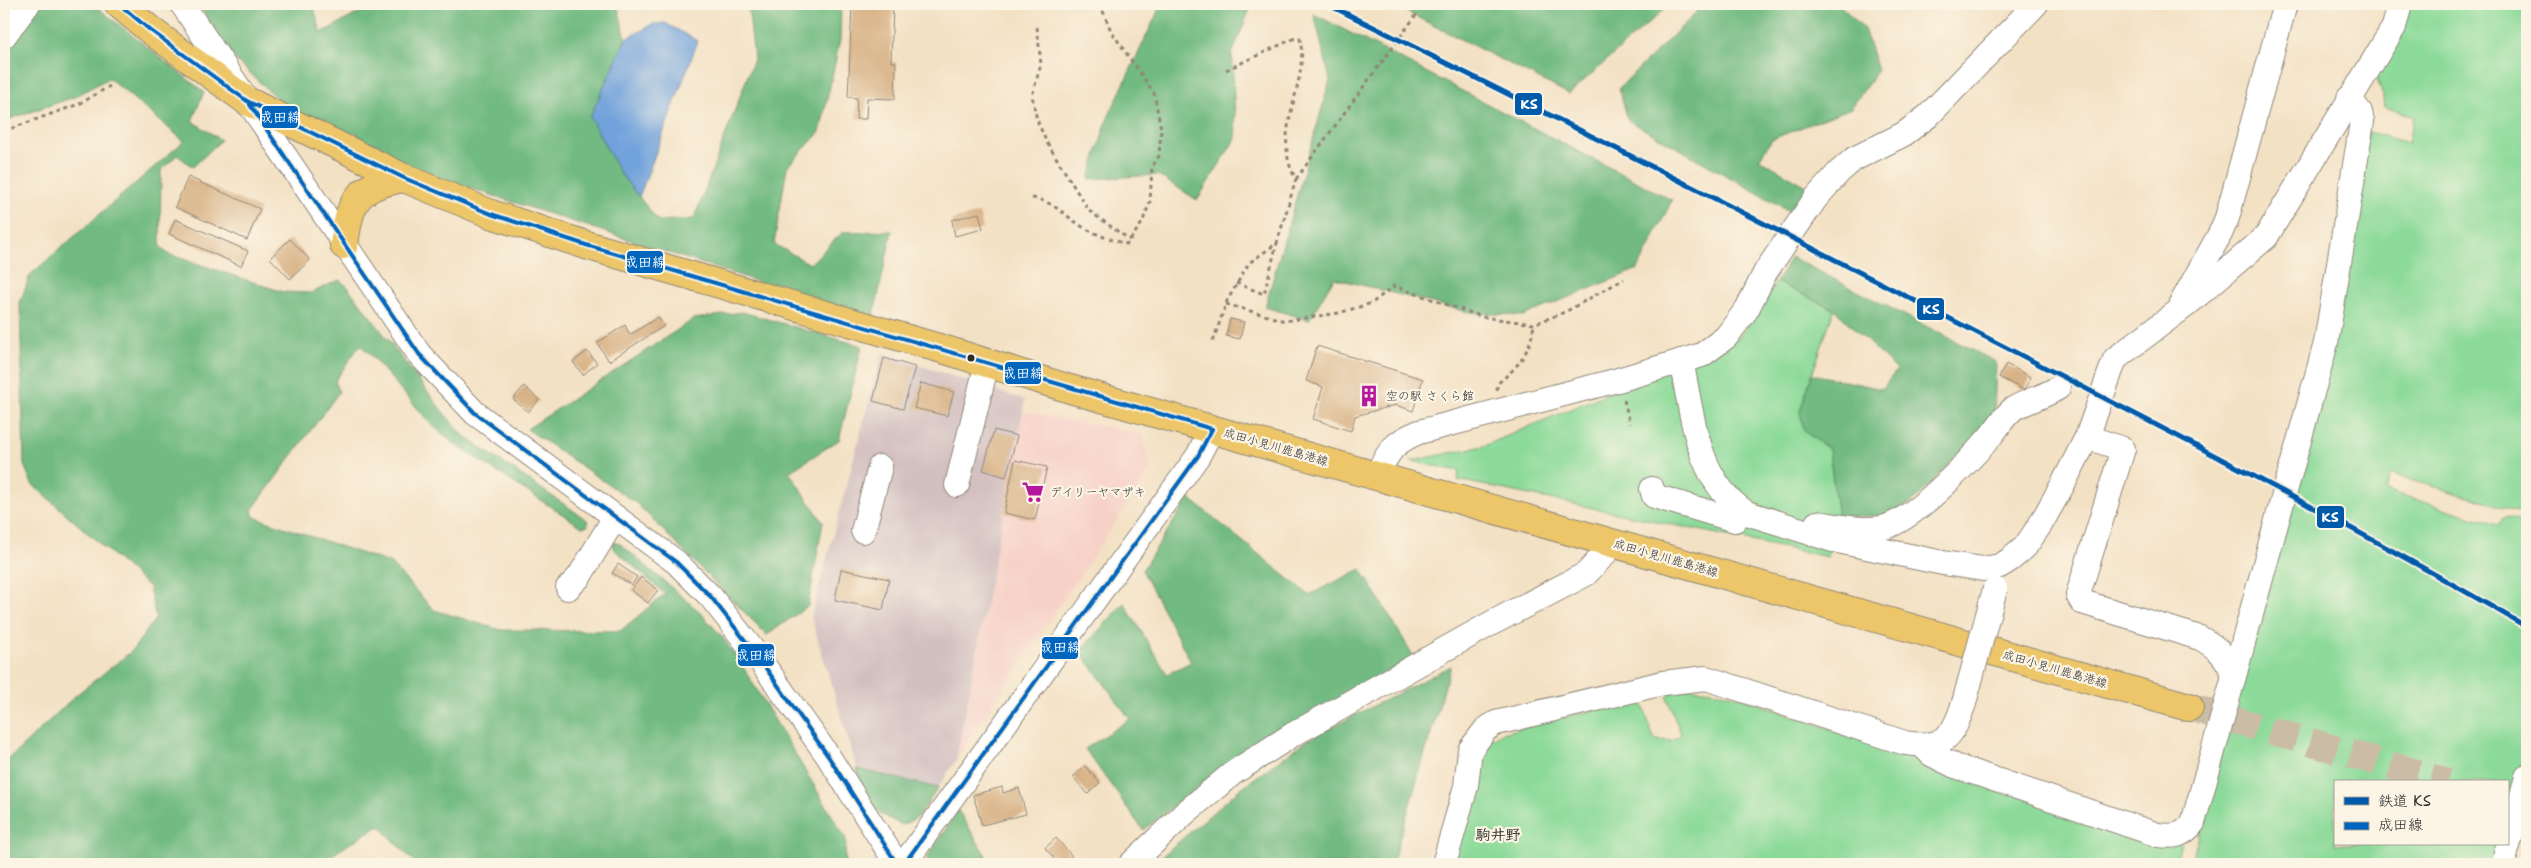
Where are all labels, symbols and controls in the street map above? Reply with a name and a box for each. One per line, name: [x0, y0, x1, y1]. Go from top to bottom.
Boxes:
line badge: KS: [1514, 92, 1543, 116]
text: KS: [1520, 95, 1538, 113]
line badge: 成田線: [261, 105, 299, 129]
text: 成田線: [259, 108, 301, 126]
line badge: 成田線: [626, 250, 664, 274]
text: 成田線: [624, 253, 666, 271]
line badge: KS: [1916, 297, 1945, 321]
text: KS: [1922, 300, 1940, 318]
unlabelled marker: [966, 353, 976, 363]
line badge: 成田線: [1004, 361, 1042, 385]
text: 成田線: [1002, 364, 1044, 382]
building icon: 空の駅 さくら館: [1356, 383, 1382, 409]
place label: 空の駅 さくら館: [1386, 388, 1474, 404]
street label: 成田小見川鹿島港線: [1222, 424, 1330, 470]
supermarket icon: デイリーヤマザキ: [1020, 479, 1046, 505]
place label: デイリーヤマザキ: [1050, 484, 1146, 500]
line badge: KS: [2316, 505, 2345, 529]
text: KS: [2321, 508, 2339, 526]
street label: 成田小見川鹿島港線: [1612, 535, 1720, 581]
line badge: 成田線: [1041, 636, 1079, 660]
text: 成田線: [1039, 638, 1081, 656]
line badge: 成田線: [737, 643, 775, 667]
text: 成田線: [735, 646, 777, 664]
street label: 成田小見川鹿島港線: [2001, 646, 2109, 692]
legend: [2334, 780, 2508, 846]
text: 鉄道 KS: [2378, 791, 2431, 811]
text: 成田線: [2378, 815, 2423, 835]
district label: 駒井野: [1475, 825, 1521, 845]

